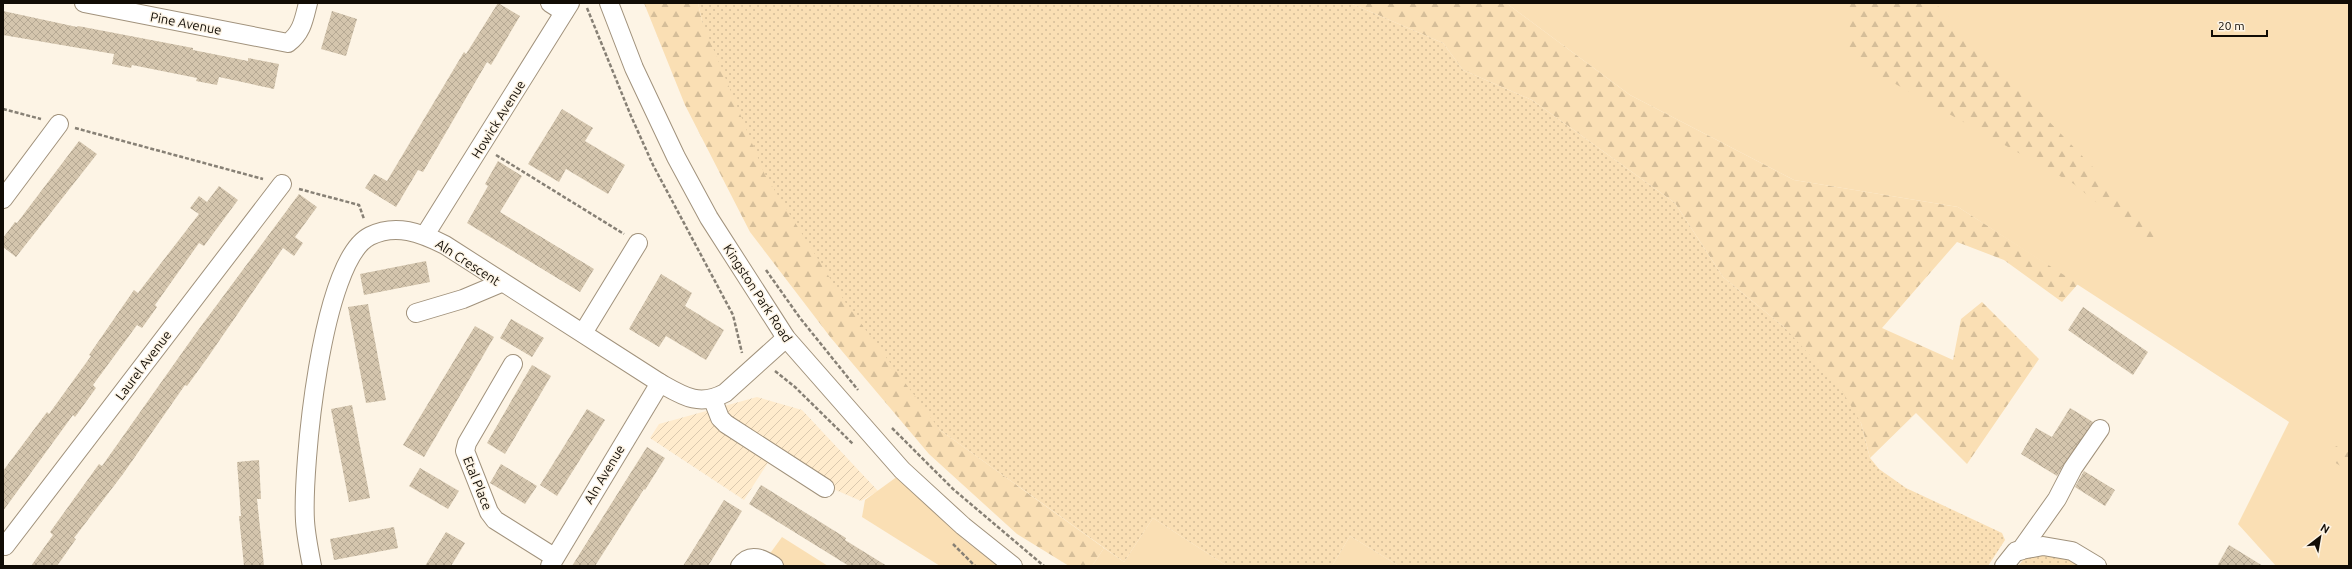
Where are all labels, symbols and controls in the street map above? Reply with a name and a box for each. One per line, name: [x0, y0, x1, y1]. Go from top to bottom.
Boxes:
street label: Pine Avenue: [149, 9, 223, 37]
scale bar: [2212, 12, 2267, 38]
text: 20 m: [2218, 19, 2245, 32]
street label: Howick Avenue: [468, 77, 528, 161]
street label: Aln Crescent: [433, 236, 503, 288]
street label: Kingston Park Road: [721, 241, 795, 345]
street label: Laurel Avenue: [112, 328, 174, 402]
street label: Aln Avenue: [581, 442, 627, 506]
street label: Etal Place: [461, 454, 495, 512]
north arrow: [2300, 517, 2340, 557]
text: N: [2319, 521, 2332, 536]

